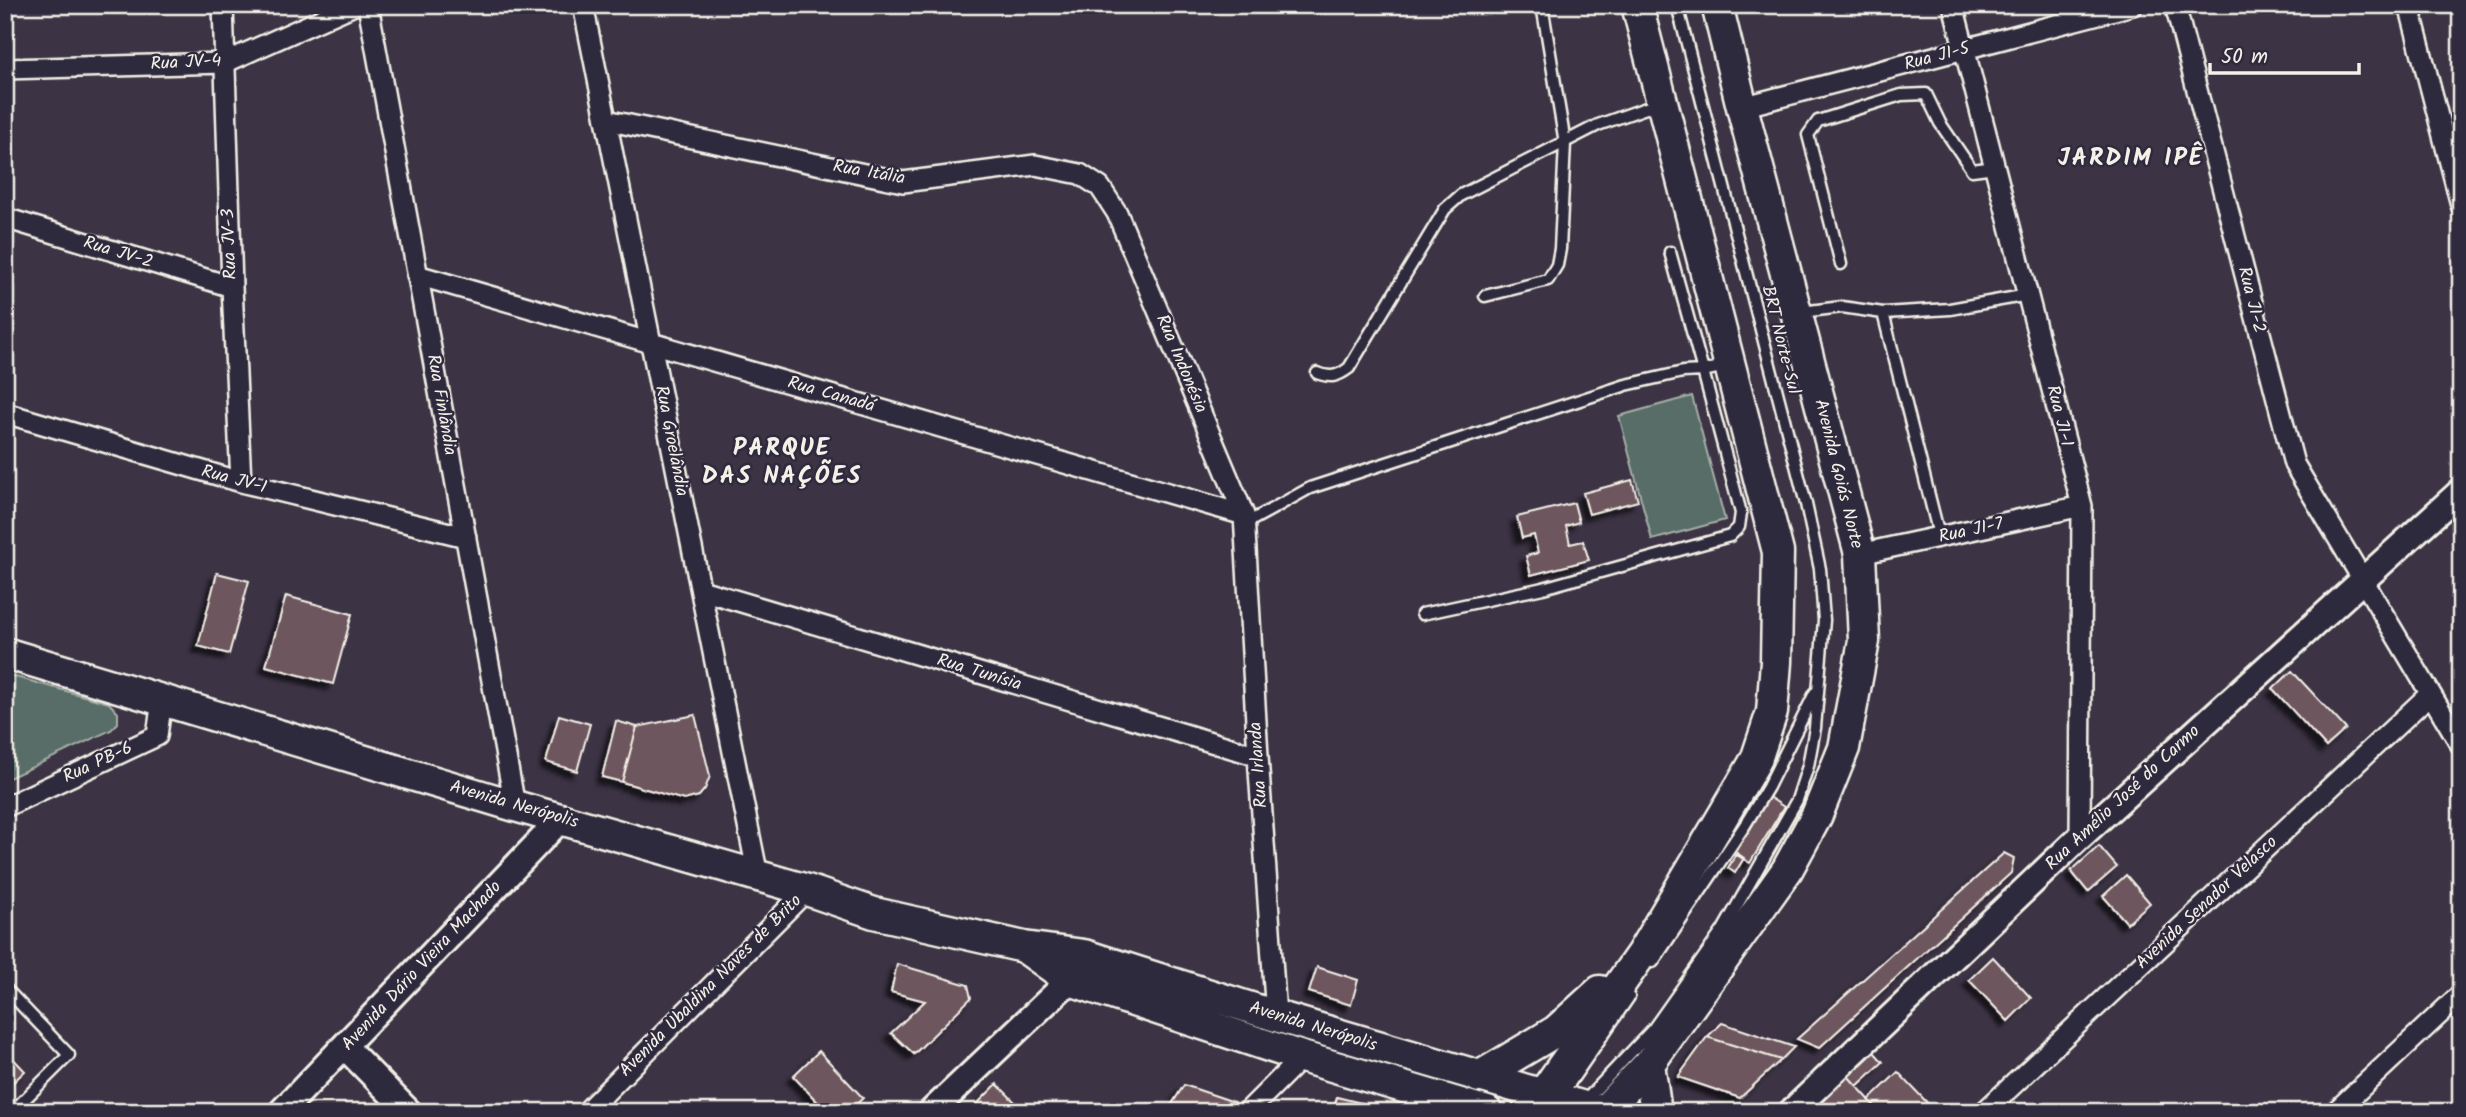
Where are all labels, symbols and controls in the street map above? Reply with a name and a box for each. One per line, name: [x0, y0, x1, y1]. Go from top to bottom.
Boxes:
scale bar: [2210, 32, 2359, 76]
street label: Rua JI-5: [1901, 34, 1974, 80]
text: 50 m: [2221, 41, 2268, 74]
street label: Rua JV-4: [150, 47, 222, 79]
district label: JARDIM IPÊ: [2058, 139, 2204, 178]
street label: Rua Itália: [831, 152, 907, 194]
street label: Rua JV-3: [214, 208, 246, 280]
street label: Rua JV-2: [80, 229, 156, 277]
street label: Rua JI-2: [2229, 264, 2273, 336]
street label: BRT Norte-Sul: [1752, 283, 1808, 398]
street label: Rua Indonésia: [1147, 310, 1215, 418]
street label: Rua Finlândia: [418, 352, 464, 458]
street label: Rua Canadá: [784, 369, 879, 422]
street label: Rua JI-1: [2037, 382, 2081, 450]
street label: Rua Groelândia: [646, 383, 696, 499]
street label: Avenida Goiás Norte: [1805, 396, 1871, 552]
district label: PARQUE DAS NAÇÕES: [702, 429, 862, 496]
street label: Rua JV-1: [198, 457, 270, 503]
street label: Rua JI-7: [1936, 510, 2007, 552]
street label: Rua Tunísia: [933, 646, 1025, 700]
street label: Rua Amélio José do Carmo: [2039, 718, 2207, 878]
street label: Rua Irlanda: [1242, 721, 1276, 809]
street label: Rua PB-6: [58, 734, 138, 792]
street label: Avenida Nerópolis: [446, 773, 582, 837]
street label: Avenida Senador Velasco: [2129, 829, 2285, 977]
street label: Avenida Dário Vieira Machado: [335, 874, 509, 1058]
street label: Avenida Ubaldina Naves de Brito: [613, 888, 809, 1084]
street label: Avenida Nerópolis: [1245, 994, 1381, 1060]

